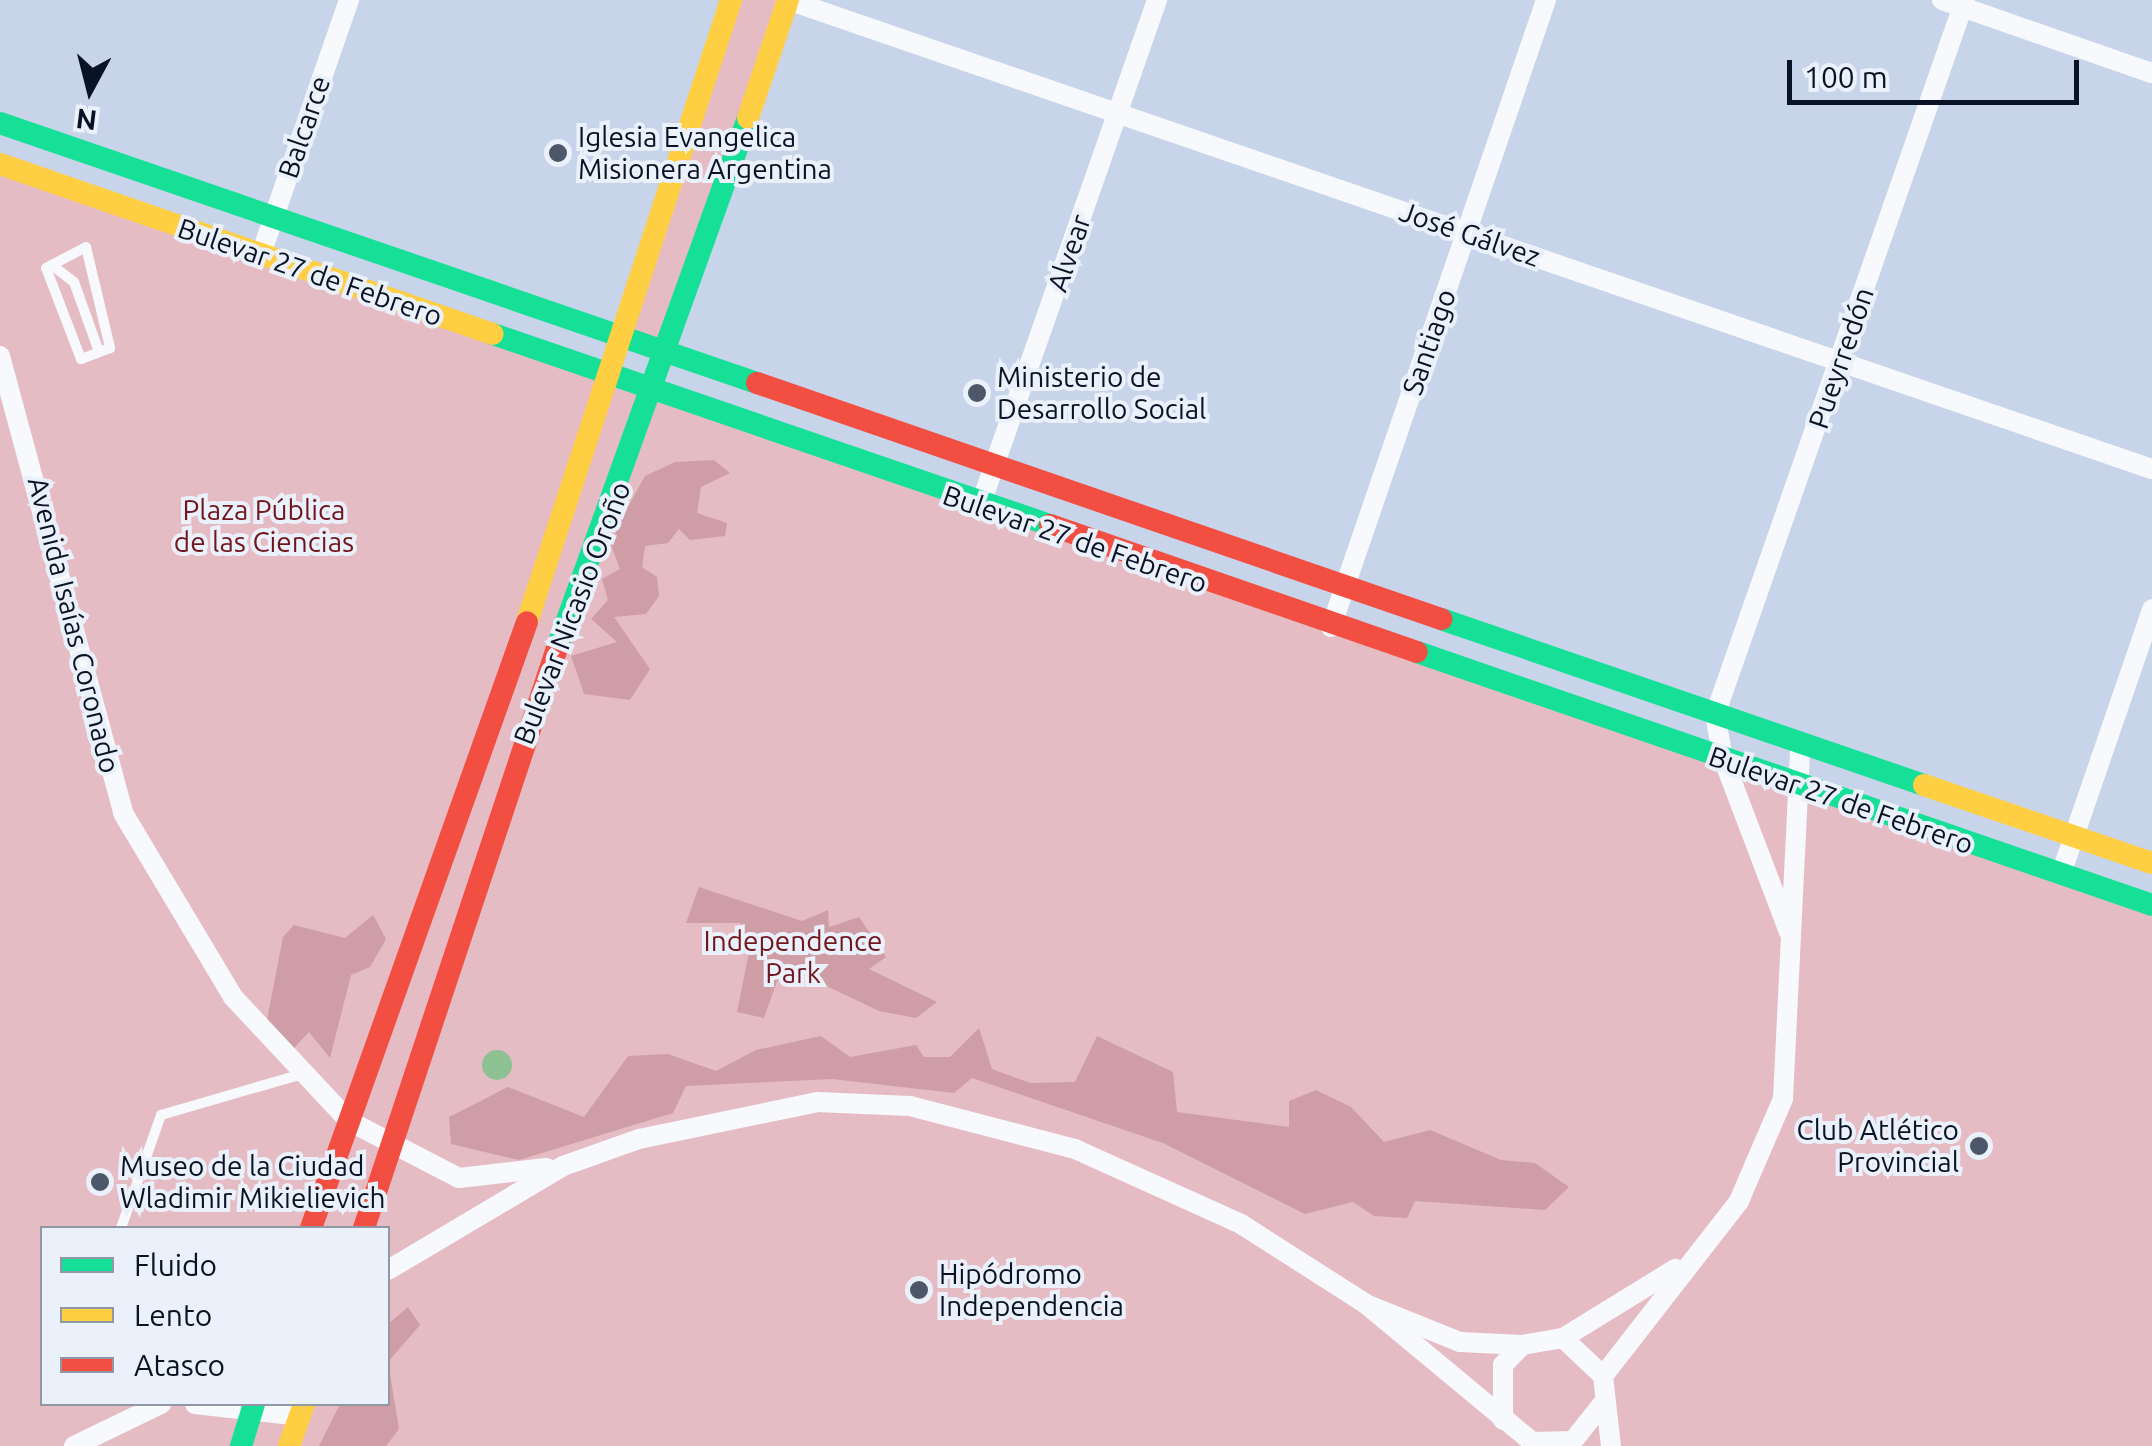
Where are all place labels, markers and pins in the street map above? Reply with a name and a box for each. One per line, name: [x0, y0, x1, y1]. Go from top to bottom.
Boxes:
place label: Iglesia Evangelica Misionera Argentina: [578, 120, 832, 186]
marker: Iglesia Evangelica Misionera Argentina: [547, 142, 569, 164]
place label: Ministerio de Desarrollo Social: [997, 360, 1206, 426]
marker: Ministerio de Desarrollo Social: [966, 382, 988, 404]
place label: Club Atlético Provincial: [1797, 1113, 1959, 1179]
marker: Club Atlético Provincial: [1968, 1135, 1990, 1157]
place label: Museo de la Ciudad Wladimir Mikielievich: [120, 1149, 385, 1215]
marker: Museo de la Ciudad Wladimir Mikielievich: [89, 1171, 111, 1193]
place label: Hipódromo Independencia: [939, 1257, 1124, 1323]
marker: Hipódromo Independencia: [908, 1279, 930, 1301]

